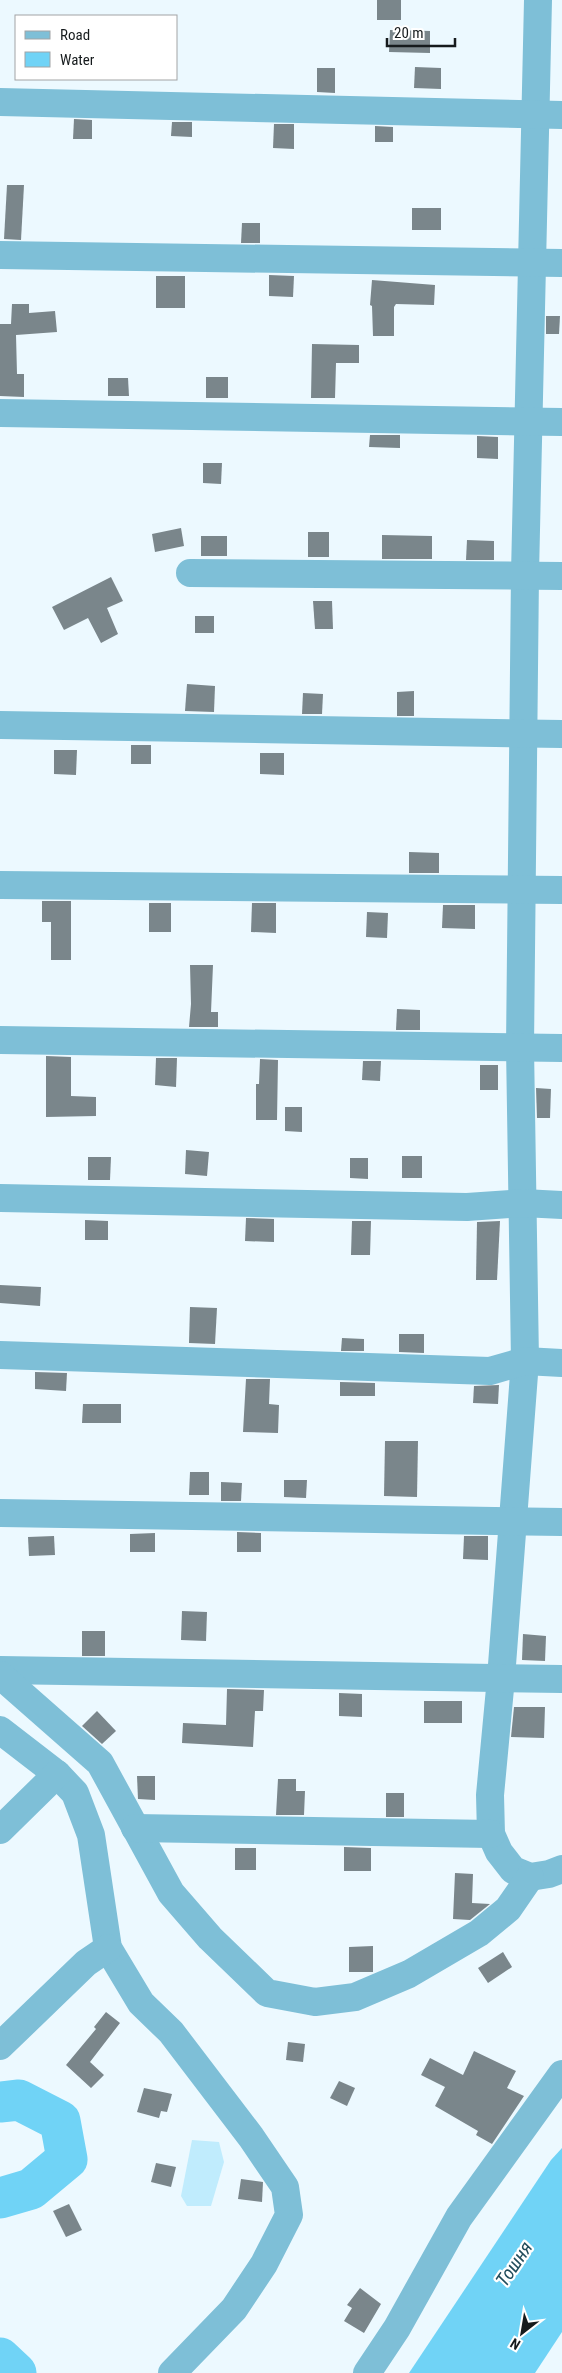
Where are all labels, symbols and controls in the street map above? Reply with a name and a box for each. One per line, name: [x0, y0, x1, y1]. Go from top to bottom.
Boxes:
legend: [15, 15, 178, 80]
scale bar: [387, 15, 454, 47]
text: 20 m: [394, 24, 424, 42]
text: Road: [60, 26, 90, 44]
text: Water: [60, 51, 95, 69]
water label: Тошня: [491, 2237, 537, 2291]
north arrow: [497, 2308, 547, 2358]
text: N: [508, 2335, 523, 2353]

